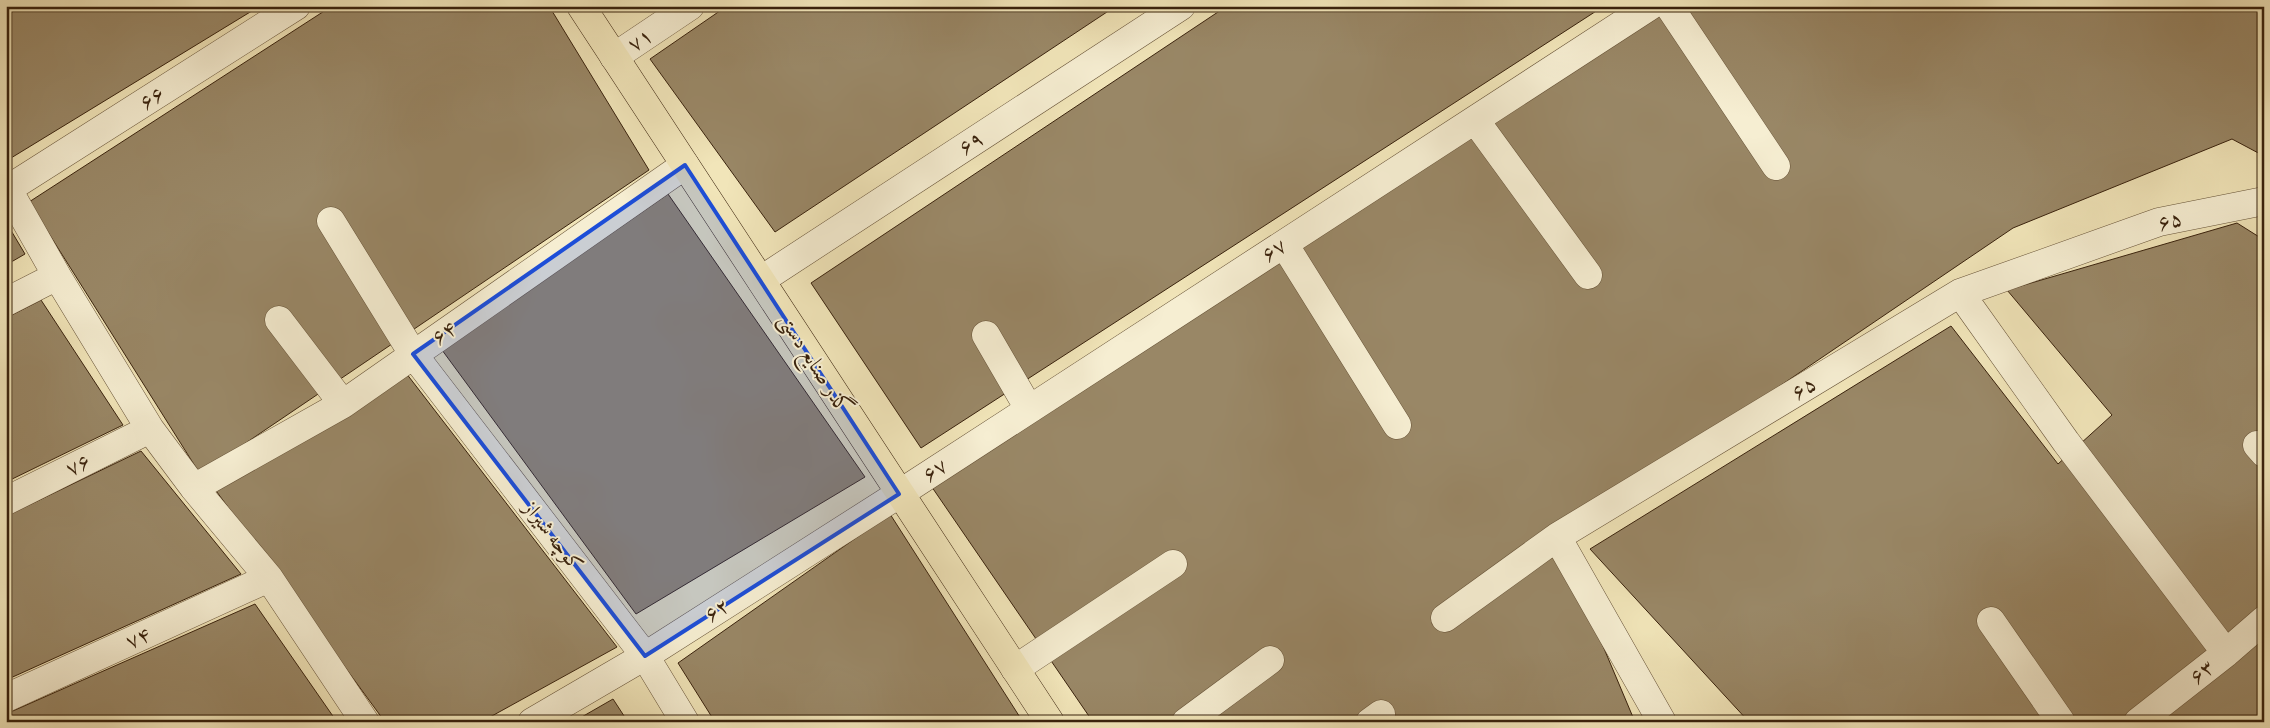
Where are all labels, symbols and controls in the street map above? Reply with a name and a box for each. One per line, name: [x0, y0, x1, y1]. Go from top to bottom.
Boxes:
street label: ۷۱: [622, 22, 658, 58]
street label: ۶۶: [134, 80, 170, 116]
street label: ۶۹: [953, 125, 989, 161]
street label: ۶۵: [2155, 205, 2185, 237]
street label: ۶۷: [1256, 232, 1292, 268]
street label: گذر صنایع دستی: [768, 307, 859, 422]
street label: ۶۴: [426, 315, 462, 351]
street label: ۶۵: [1787, 370, 1821, 406]
street label: ۷۶: [61, 447, 95, 483]
street label: ۶۷: [917, 452, 953, 488]
street label: کوچه شیراز: [516, 494, 589, 577]
street label: ۶۲: [699, 592, 735, 628]
street label: ۷۴: [121, 621, 155, 655]
street label: ۶۳: [2184, 654, 2220, 690]

